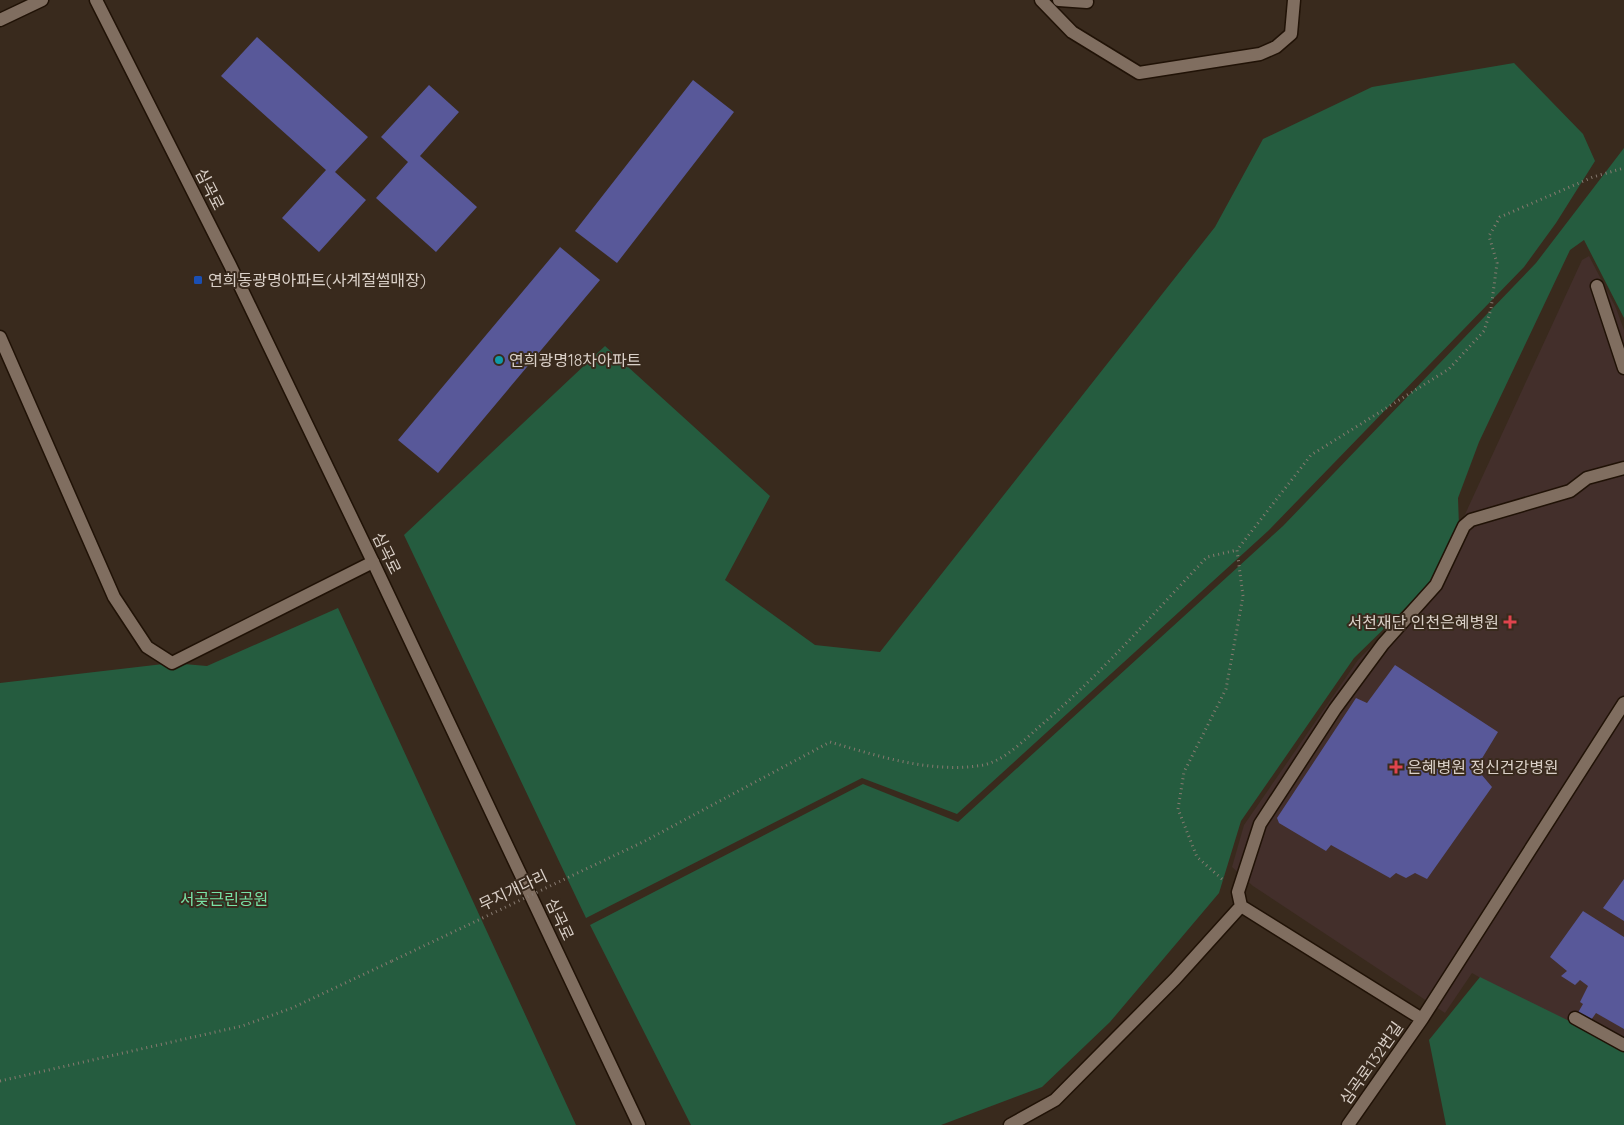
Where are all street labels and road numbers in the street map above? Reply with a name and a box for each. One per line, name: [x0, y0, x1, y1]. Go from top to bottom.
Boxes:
street label: 심곡로: [191, 165, 229, 213]
street label: 심곡로: [368, 529, 406, 577]
street label: 무지개다리: [475, 865, 551, 915]
street label: 심곡로: [542, 895, 579, 943]
street label: 심곡로132번길: [1335, 1018, 1407, 1108]

